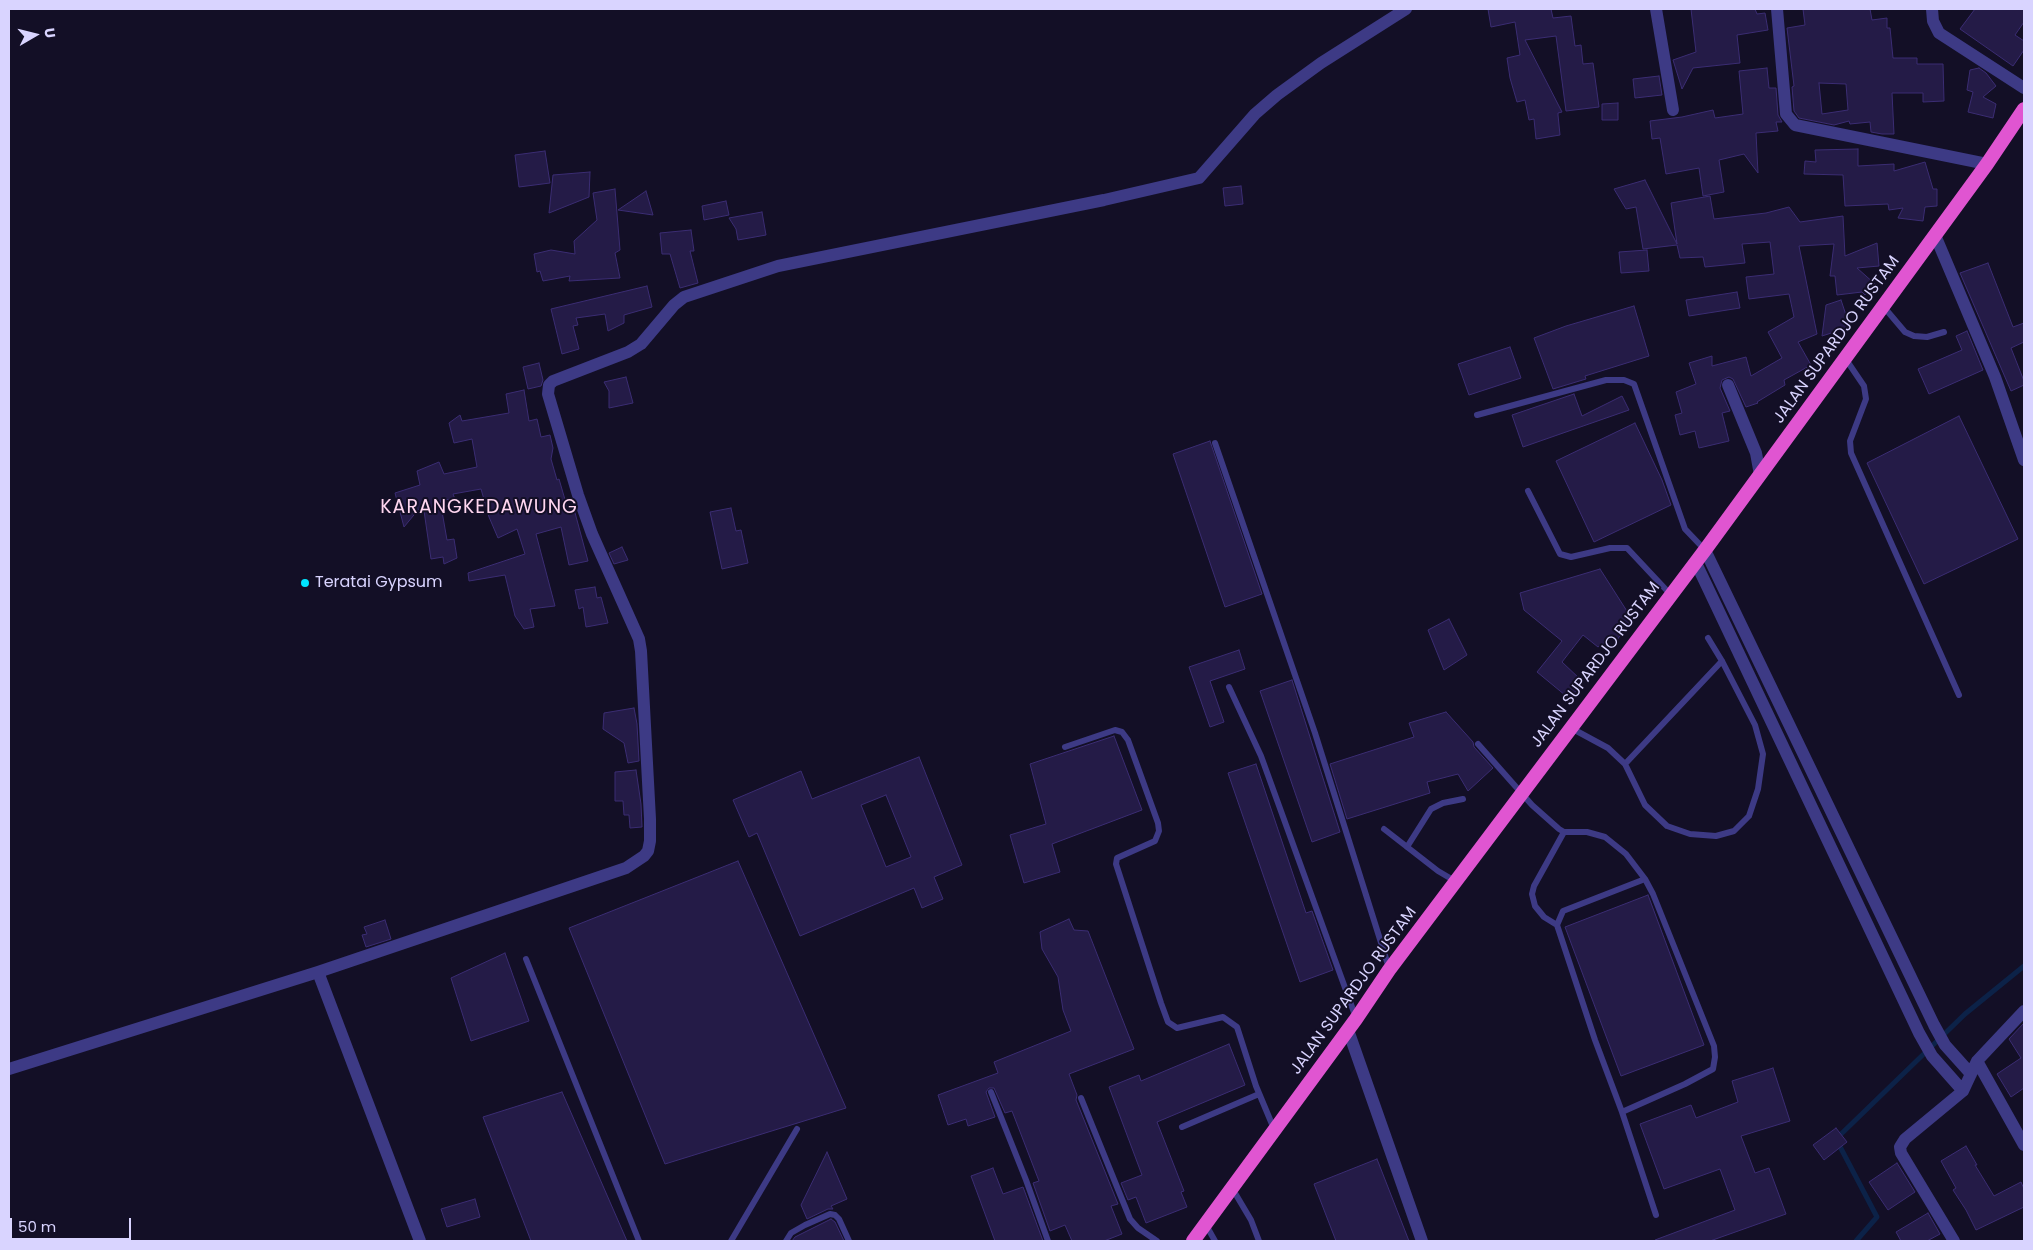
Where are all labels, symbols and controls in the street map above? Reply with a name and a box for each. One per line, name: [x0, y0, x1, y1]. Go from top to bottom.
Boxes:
north arrow: [10, 10, 60, 60]
text: U: [39, 27, 60, 39]
street label: JALAN SUPARDJO RUSTAM: [1770, 253, 1904, 427]
district label: KARANGKEDAWUNG: [378, 497, 580, 519]
place label: Teratai Gypsum: [315, 573, 443, 593]
marker: Teratai Gypsum: [299, 577, 311, 589]
street label: JALAN SUPARDJO RUSTAM: [1527, 578, 1665, 752]
street label: JALAN SUPARDJO RUSTAM: [1287, 904, 1421, 1078]
scale bar: [12, 1208, 134, 1240]
text: 50 m: [18, 1216, 56, 1237]

